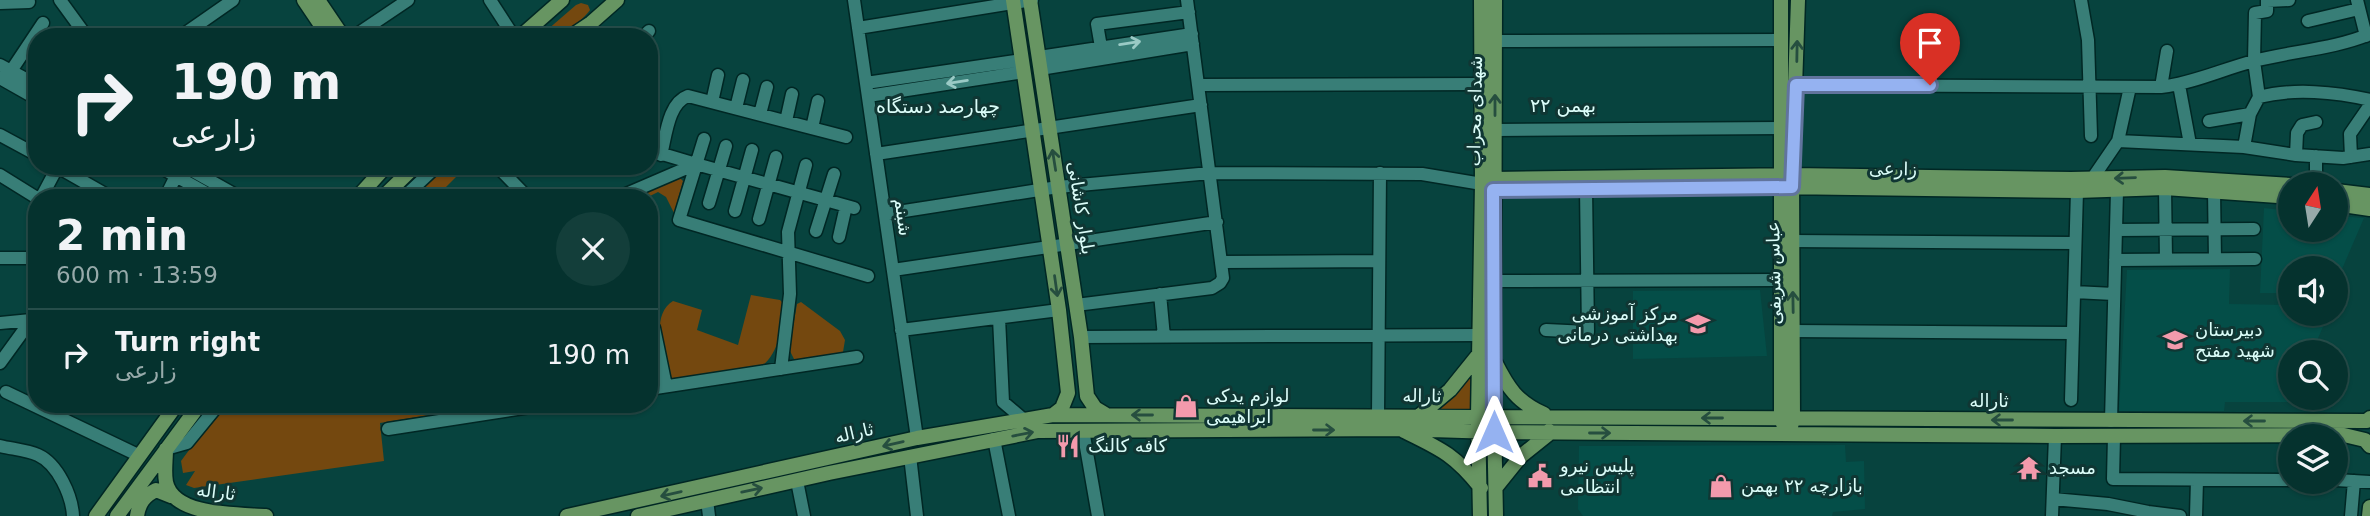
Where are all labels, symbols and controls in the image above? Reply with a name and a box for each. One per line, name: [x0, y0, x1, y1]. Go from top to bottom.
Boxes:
pin: [1900, 13, 1960, 85]
icon: arrive: [1911, 24, 1949, 62]
one-way arrow: [1119, 36, 1141, 49]
one-way arrow: [1790, 39, 1804, 62]
text: 190 m: [171, 54, 341, 111]
street label: شهدای محراب: [1463, 55, 1487, 167]
icon: right: [56, 56, 147, 147]
one-way arrow: [946, 76, 969, 89]
one-way arrow: [1488, 94, 1502, 117]
district label: ۲۲ بهمن: [1530, 94, 1596, 117]
district label: چهارصد دستگاه: [876, 95, 1000, 118]
text: زارعی: [171, 113, 257, 151]
one-way arrow: [1047, 149, 1060, 172]
street label: زارعی: [1869, 158, 1917, 179]
street label: بلوار کاشانی: [1063, 160, 1099, 256]
one-way arrow: [2114, 171, 2137, 184]
north arrow: [2278, 172, 2348, 242]
map controls: [2278, 172, 2348, 494]
street label: شبنم: [889, 197, 917, 237]
text: 2 min: [56, 211, 188, 260]
button: close: [556, 212, 630, 286]
street label: عباس شریفی: [1762, 221, 1786, 325]
button: sound: [2278, 256, 2348, 326]
text: 600 m · 13:59: [56, 262, 218, 288]
one-way arrow: [1049, 274, 1062, 296]
one-way arrow: [1786, 291, 1800, 314]
place label: مرکز آموزشی بهداشتی درمانی: [1557, 302, 1678, 346]
school or university icon: مرکز آموزشی بهداشتی درمانی: [1684, 310, 1712, 338]
place label: دبیرستان شهید مفتح: [2195, 319, 2275, 362]
school or university icon: دبیرستان شهید مفتح: [2161, 326, 2189, 354]
text: Turn right: [115, 327, 260, 357]
icon: right: [56, 336, 94, 374]
text: 190 m: [547, 340, 630, 370]
button: search: [2278, 340, 2348, 410]
text: زارعی: [115, 357, 177, 383]
place label: لوازم یدکی ابراهیمی: [1206, 385, 1289, 428]
street label: ثاراله: [1402, 385, 1442, 406]
street label: ثاراله: [1969, 390, 2009, 411]
shop icon: لوازم یدکی ابراهیمی: [1172, 392, 1200, 420]
position arrow: [1457, 395, 1531, 469]
one-way arrow: [1131, 408, 1154, 422]
one-way arrow: [1701, 411, 1724, 425]
one-way arrow: [1991, 413, 2014, 427]
one-way arrow: [2243, 414, 2266, 428]
street label: ثاراله: [832, 418, 875, 447]
one-way arrow: [1312, 423, 1335, 437]
button: layers: [2278, 424, 2348, 494]
one-way arrow: [1011, 426, 1034, 440]
one-way arrow: [1588, 426, 1611, 440]
restaurant icon: کافه کالنگ: [1054, 432, 1082, 460]
place label: کافه کالنگ: [1088, 435, 1168, 456]
one-way arrow: [882, 438, 905, 451]
temple icon: مسجد: [2015, 454, 2043, 482]
place label: پلیس نیرو انتظامی: [1559, 455, 1634, 497]
place label: مسجد: [2049, 457, 2096, 478]
public building icon: پلیس نیرو انتظامی: [1526, 462, 1554, 490]
shop icon: بازارچه ۲۲ بهمن: [1707, 472, 1735, 500]
place label: بازارچه ۲۲ بهمن: [1741, 475, 1863, 497]
street label: ثاراله: [195, 479, 237, 504]
one-way arrow: [740, 483, 763, 497]
one-way arrow: [660, 488, 683, 501]

